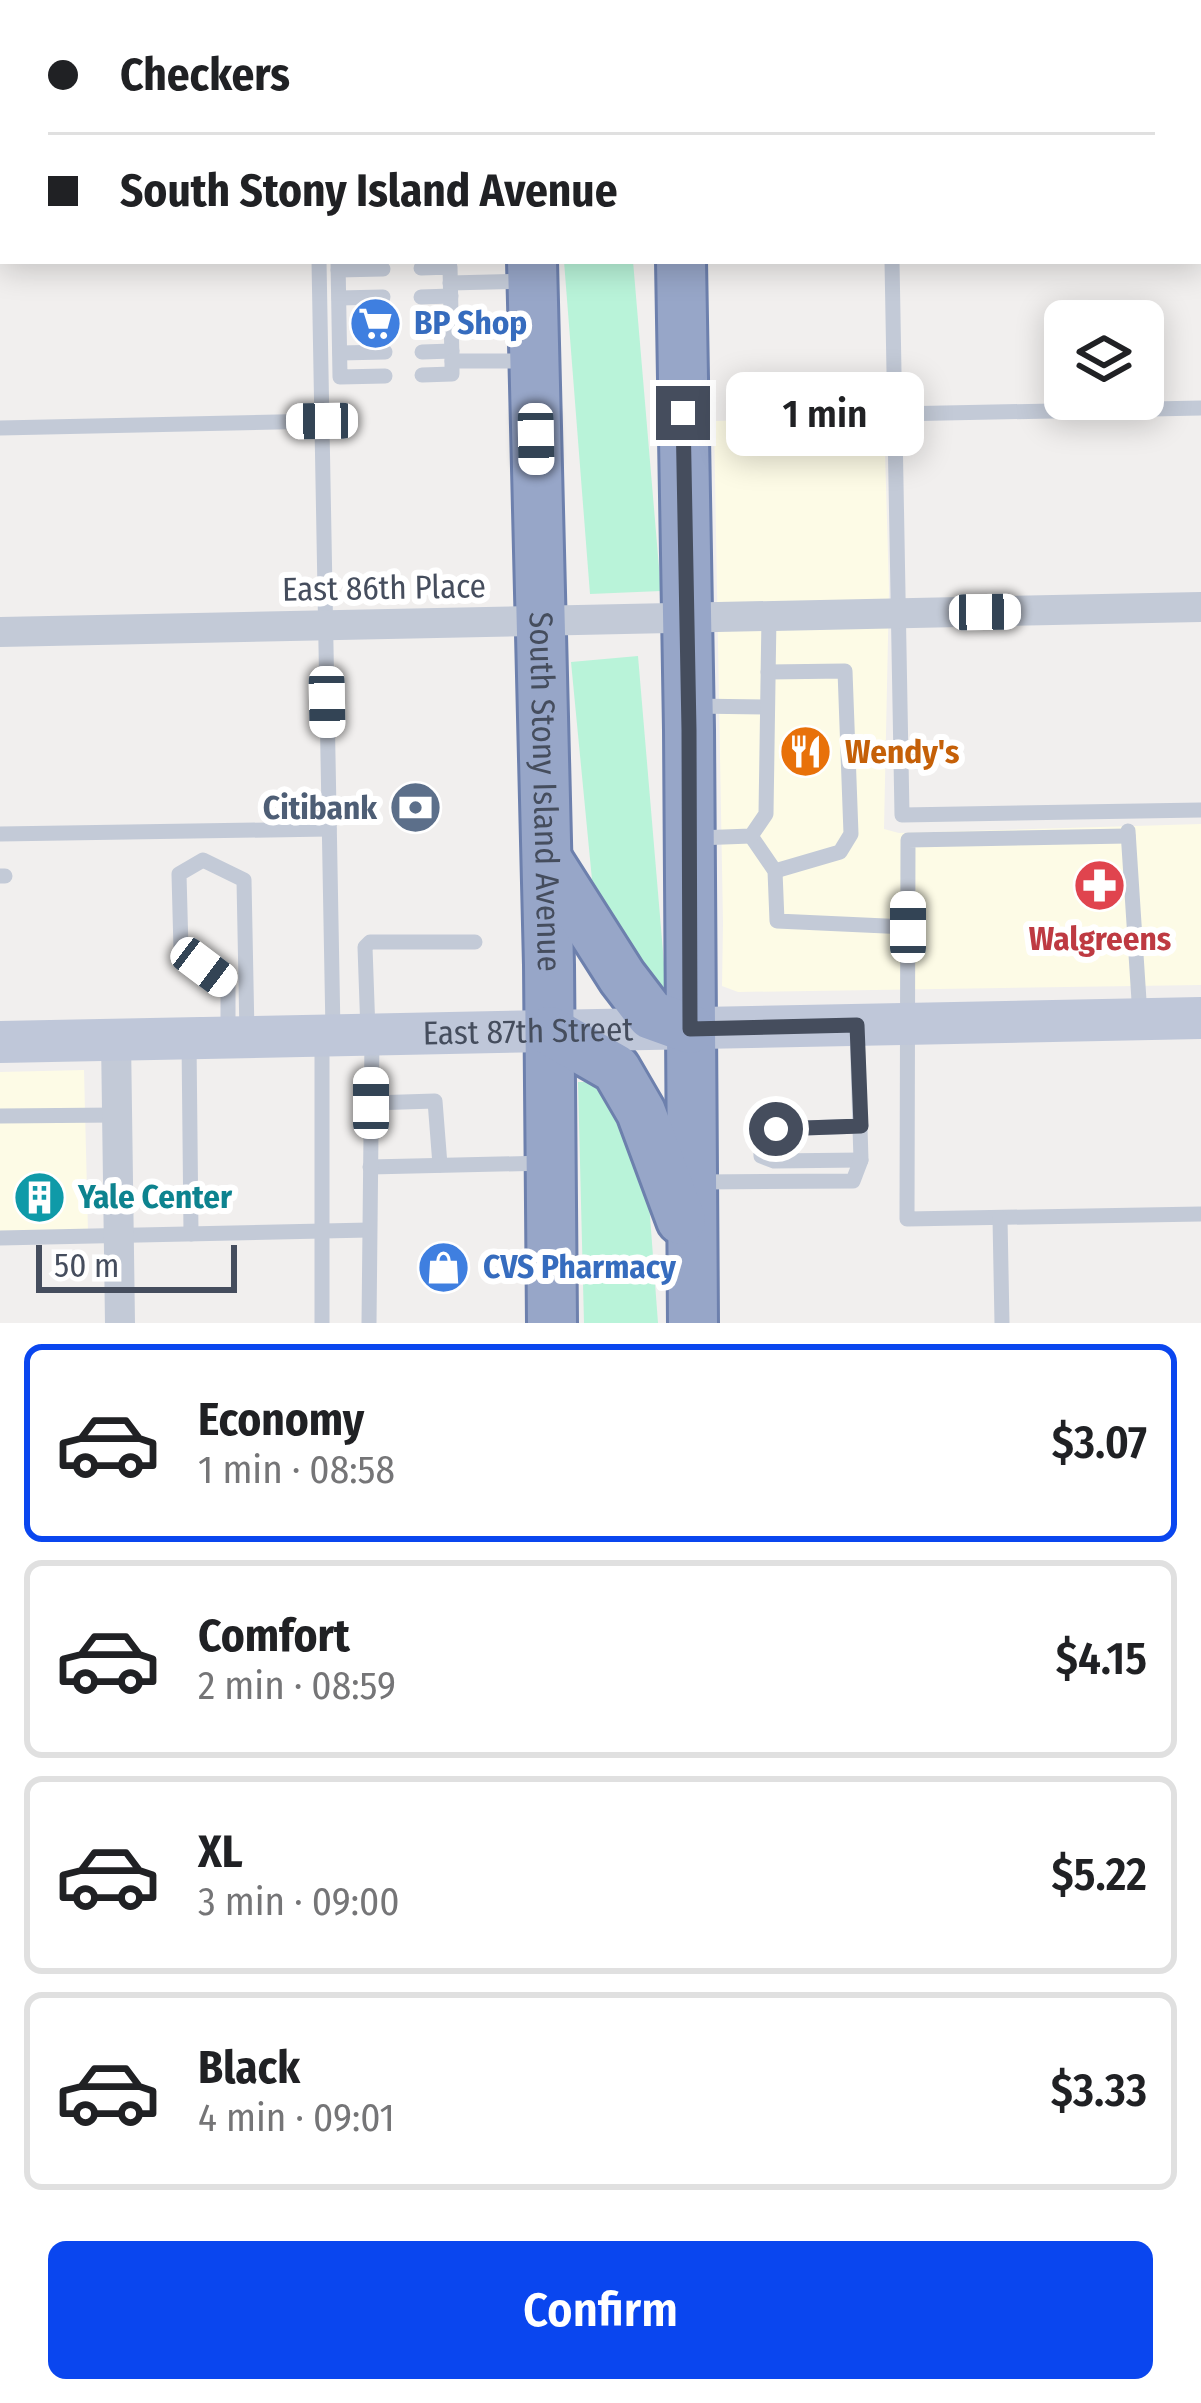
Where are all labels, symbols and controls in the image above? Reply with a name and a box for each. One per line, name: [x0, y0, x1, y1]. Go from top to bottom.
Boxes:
text: Checkers: [120, 48, 290, 102]
text: South Stony Island Avenue: [120, 164, 618, 218]
supermarket icon: BP Shop: [347, 295, 403, 351]
map controls: [1044, 300, 1164, 420]
button: layers: [1044, 300, 1164, 420]
place label: BP Shop: [414, 303, 527, 343]
callout: 1 min: [725, 371, 923, 455]
route end: [656, 386, 710, 440]
text: 1 min: [783, 391, 867, 437]
car: [286, 402, 358, 440]
car: [517, 403, 555, 475]
street label: East 86th Place: [282, 566, 486, 610]
car: [949, 593, 1021, 631]
street label: South Stony Island Avenue: [520, 611, 569, 972]
car: [308, 666, 346, 738]
restaurant icon: Wendy's: [778, 724, 834, 780]
place label: Wendy's: [845, 732, 959, 772]
bank icon: Citibank: [388, 780, 444, 836]
place label: Citibank: [263, 788, 378, 828]
pharmacy icon: Walgreens: [1072, 857, 1128, 913]
car: [890, 891, 926, 963]
place label: Walgreens: [1029, 919, 1171, 959]
car: [164, 931, 244, 1003]
street label: East 87th Street: [422, 1009, 634, 1054]
car: [353, 1067, 389, 1139]
route start: [749, 1102, 803, 1156]
building icon: Yale Center: [11, 1169, 67, 1225]
place label: Yale Center: [77, 1177, 233, 1217]
scale bar: [36, 1239, 237, 1292]
shop icon: CVS Pharmacy: [416, 1239, 472, 1295]
text: 50 m: [54, 1246, 119, 1286]
place label: CVS Pharmacy: [483, 1247, 676, 1287]
icon: car: [54, 1389, 162, 1497]
text: Economy: [198, 1393, 364, 1447]
text: $3.07: [1052, 1416, 1147, 1470]
text: 1 min · 08:58: [198, 1447, 395, 1493]
icon: car: [54, 1605, 162, 1713]
text: Comfort: [198, 1609, 350, 1663]
text: $4.15: [1056, 1632, 1147, 1686]
text: 2 min · 08:59: [198, 1663, 396, 1709]
icon: car: [54, 1821, 162, 1929]
text: XL: [198, 1825, 243, 1879]
text: $5.22: [1052, 1848, 1147, 1902]
text: 3 min · 09:00: [198, 1879, 400, 1925]
icon: car: [54, 2037, 162, 2145]
text: Black: [198, 2041, 300, 2095]
text: $3.33: [1051, 2064, 1147, 2118]
text: 4 min · 09:01: [198, 2095, 395, 2141]
button: Confirm: [48, 2241, 1153, 2379]

